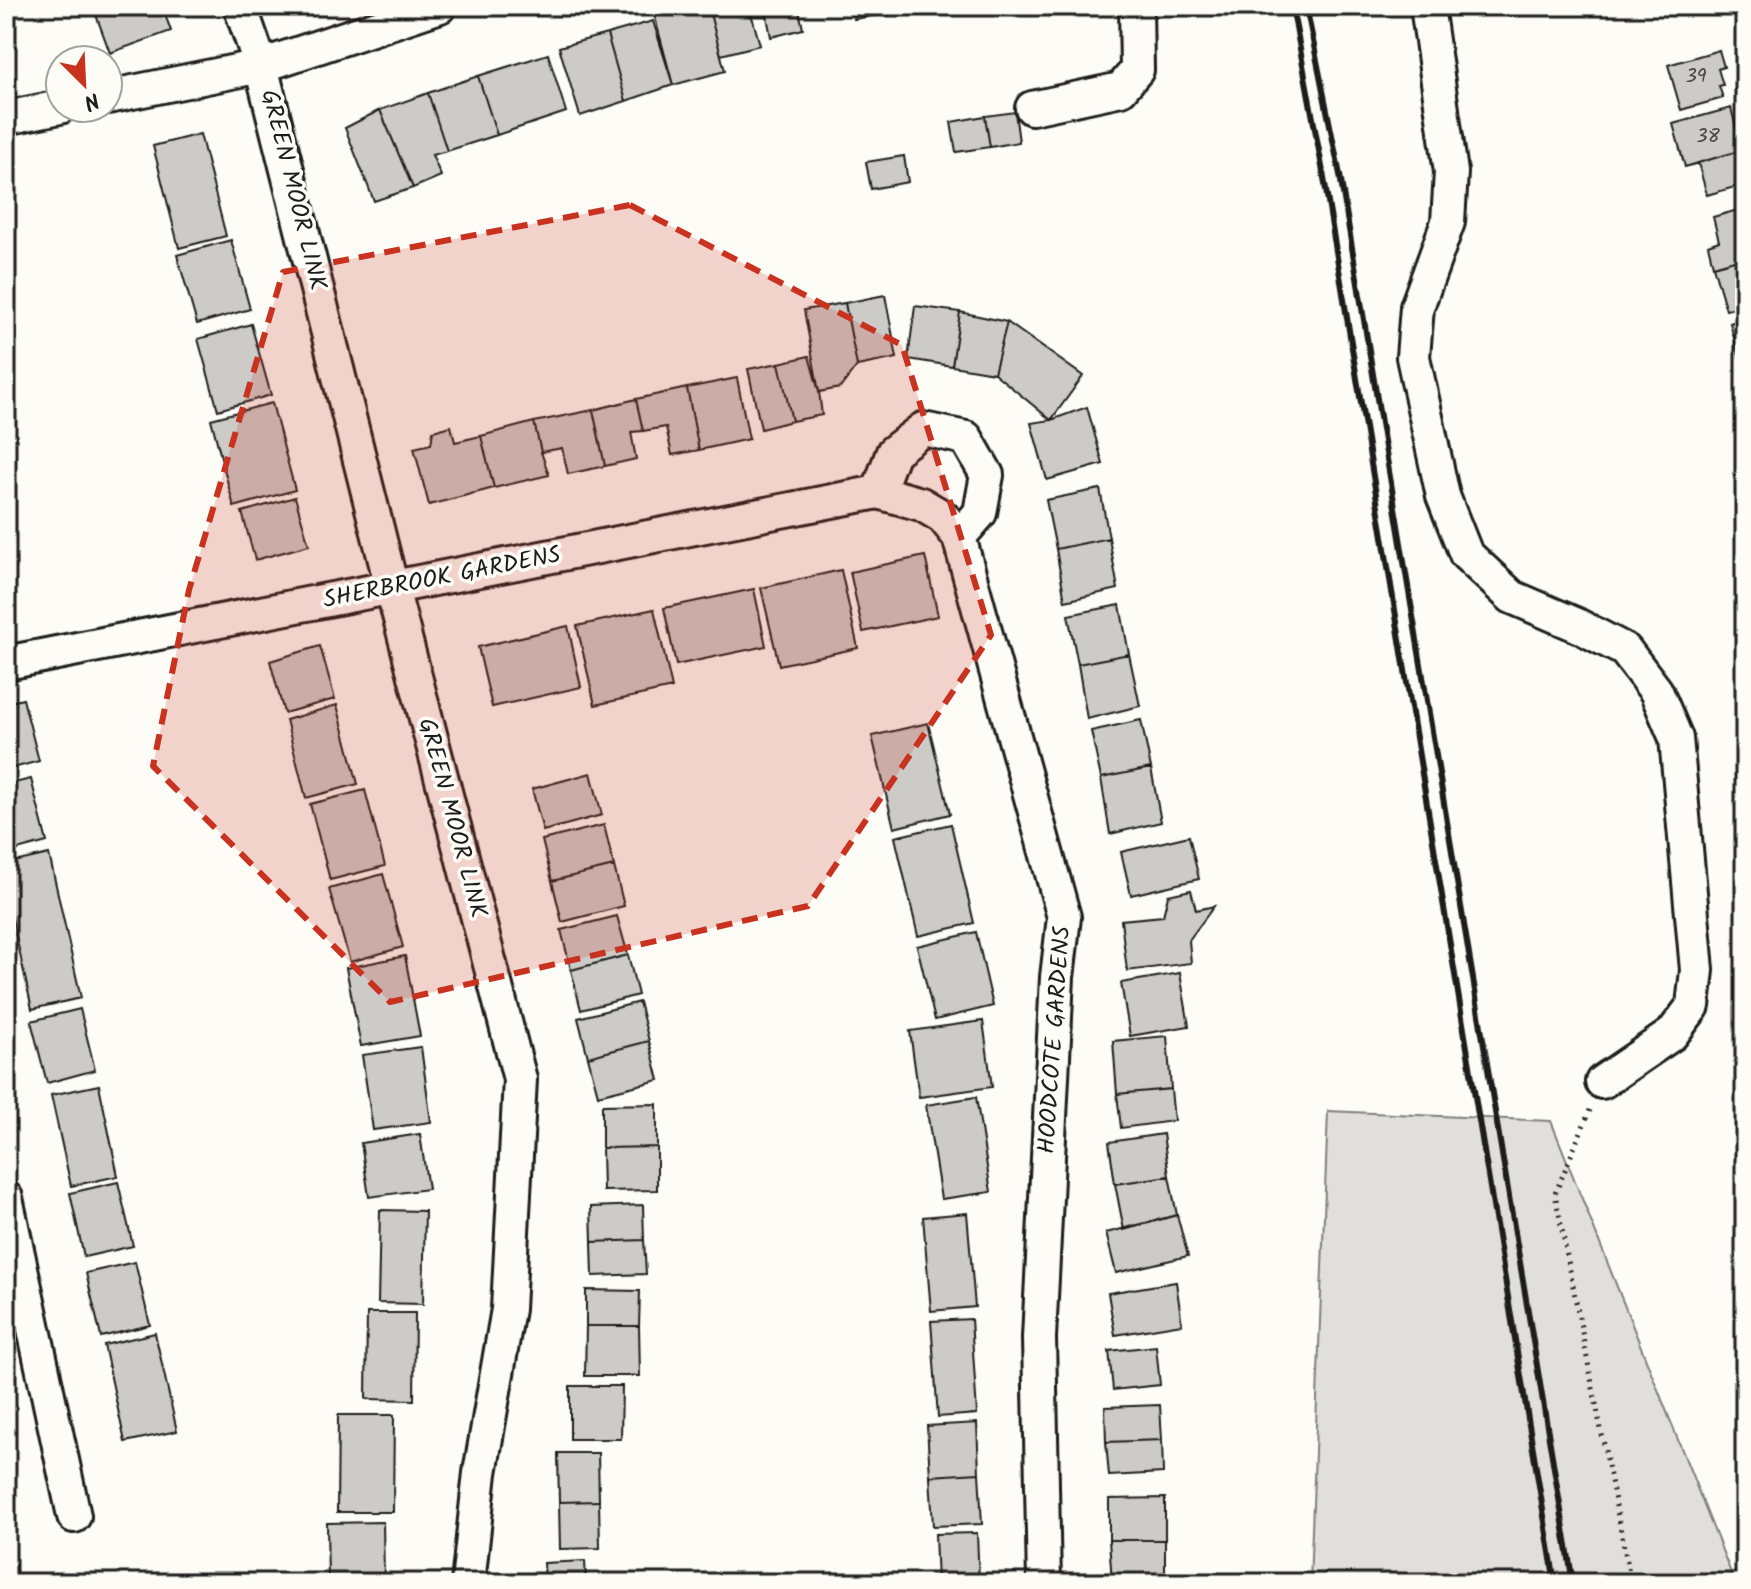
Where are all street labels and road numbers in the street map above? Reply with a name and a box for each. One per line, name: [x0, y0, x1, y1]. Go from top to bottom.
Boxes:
street label: GREEN MOOR LINK: [249, 86, 337, 295]
street label: SHERBROOK GARDENS: [320, 536, 564, 620]
street label: GREEN MOOR LINK: [407, 714, 498, 923]
street label: HOODCOTE GARDENS: [1028, 924, 1082, 1155]

